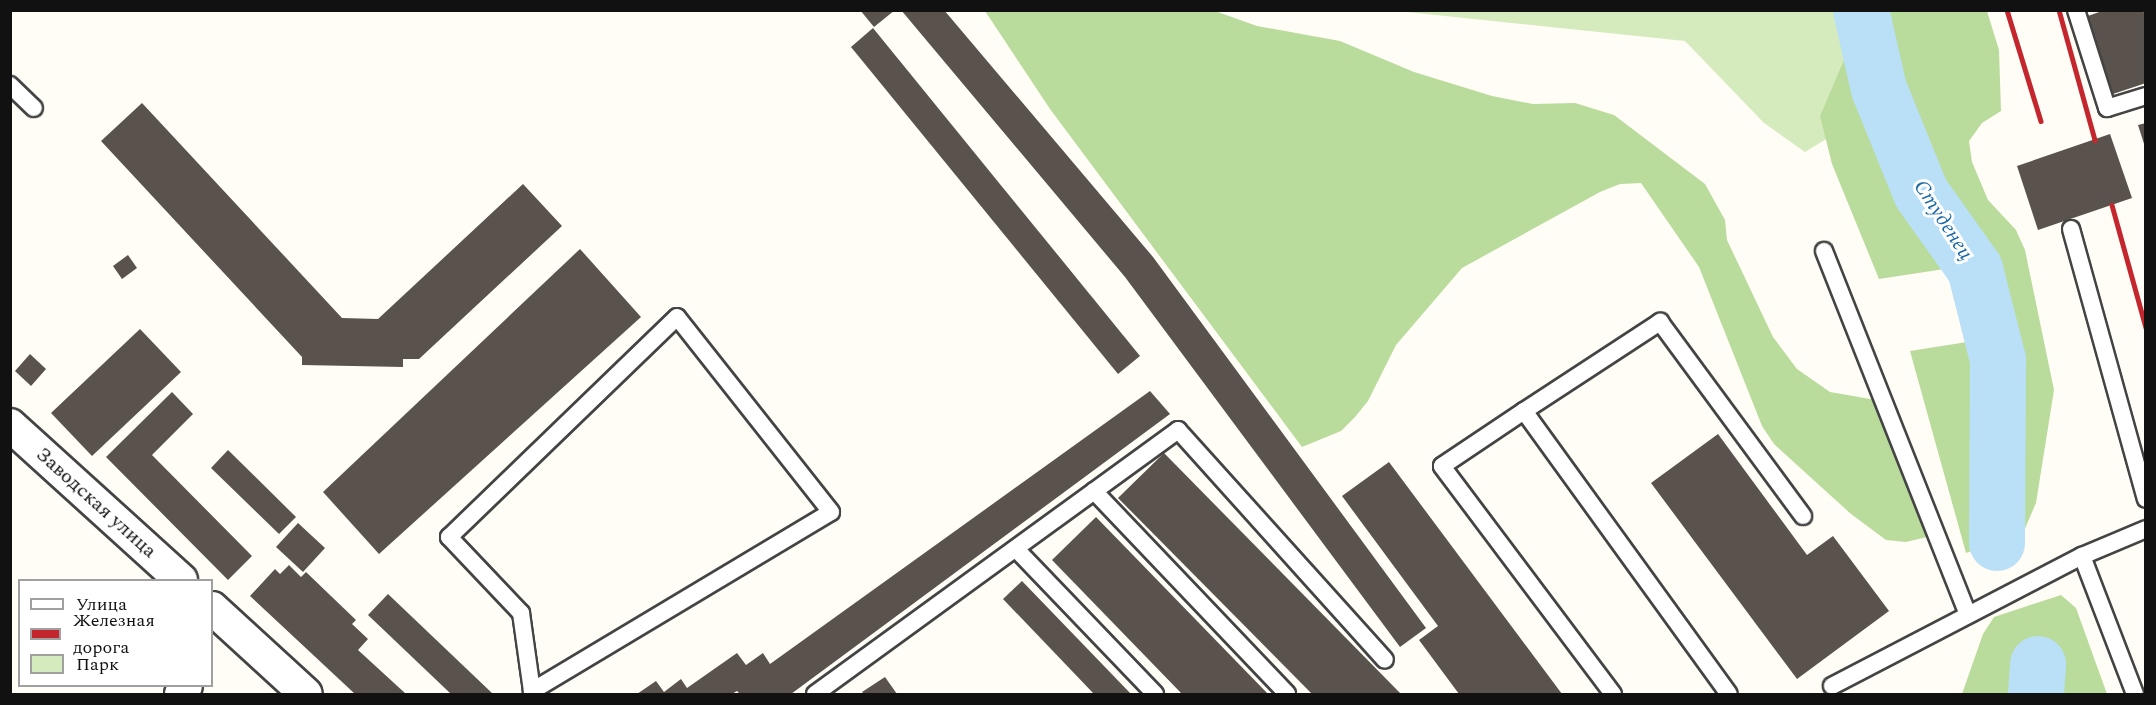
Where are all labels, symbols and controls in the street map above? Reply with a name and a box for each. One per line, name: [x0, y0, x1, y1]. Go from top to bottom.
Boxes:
water label: Студенец: [1908, 175, 1978, 265]
street label: Заводская улица: [31, 443, 161, 563]
legend: [18, 579, 213, 687]
text: Улица: [76, 591, 127, 618]
text: Железная дорога: [73, 607, 155, 661]
text: Парк: [76, 651, 119, 678]

